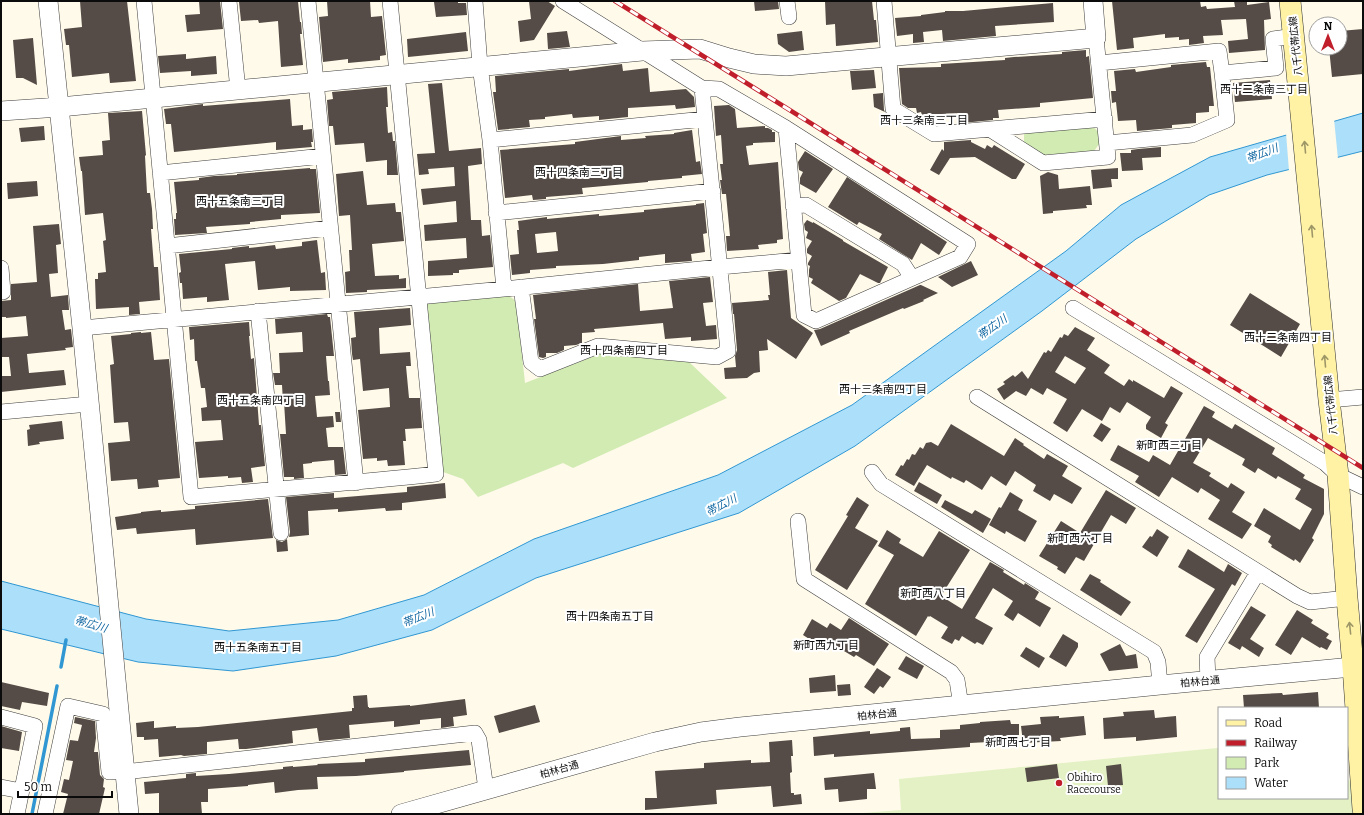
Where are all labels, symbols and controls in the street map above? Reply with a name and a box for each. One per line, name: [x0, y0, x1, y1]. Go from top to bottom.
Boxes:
street label: 八千代帯広線: [1287, 15, 1305, 76]
north arrow: [1308, 16, 1348, 56]
text: N: [1324, 20, 1333, 33]
district label: 西十二条南三丁目: [1220, 83, 1308, 96]
district label: 西十三条南三丁目: [880, 114, 968, 127]
water label: 帯広川: [1244, 141, 1281, 165]
one-way arrow: [1301, 141, 1308, 154]
district label: 西十四条南三丁目: [535, 166, 623, 179]
district label: 西十五条南三丁目: [196, 195, 284, 208]
one-way arrow: [1309, 225, 1316, 238]
water label: 帯広川: [975, 312, 1010, 342]
district label: 西十二条南四丁目: [1244, 331, 1332, 344]
district label: 西十四条南四丁目: [580, 344, 668, 357]
one-way arrow: [1321, 355, 1329, 368]
street label: 八千代帯広線: [1322, 374, 1340, 435]
district label: 西十三条南四丁目: [839, 383, 927, 396]
district label: 西十五条南四丁目: [217, 394, 305, 407]
district label: 新町西三丁目: [1136, 439, 1202, 452]
water label: 帯広川: [704, 491, 740, 519]
district label: 新町西六丁目: [1047, 532, 1113, 545]
district label: 新町西八丁目: [900, 587, 966, 600]
water label: 帯広川: [400, 605, 437, 630]
district label: 西十四条南五丁目: [566, 610, 654, 623]
water label: 帯広川: [73, 614, 109, 636]
one-way arrow: [1346, 622, 1353, 635]
district label: 新町西九丁目: [793, 639, 859, 652]
district label: 西十五条南五丁目: [214, 641, 302, 654]
street label: 柏林台通: [1180, 674, 1221, 690]
street label: 柏林台通: [857, 707, 898, 723]
legend: [1218, 707, 1348, 799]
text: Road: [1254, 716, 1282, 730]
district label: 新町西七丁目: [985, 736, 1051, 749]
text: Railway: [1254, 736, 1298, 750]
text: Park: [1254, 756, 1280, 770]
street label: 柏林台通: [538, 759, 580, 781]
place label: Obihiro Racecourse: [1067, 772, 1121, 796]
scale bar: [18, 773, 112, 799]
text: Water: [1254, 776, 1289, 790]
marker: Obihiro Racecourse: [1054, 778, 1064, 788]
text: 50 m: [24, 780, 53, 794]

